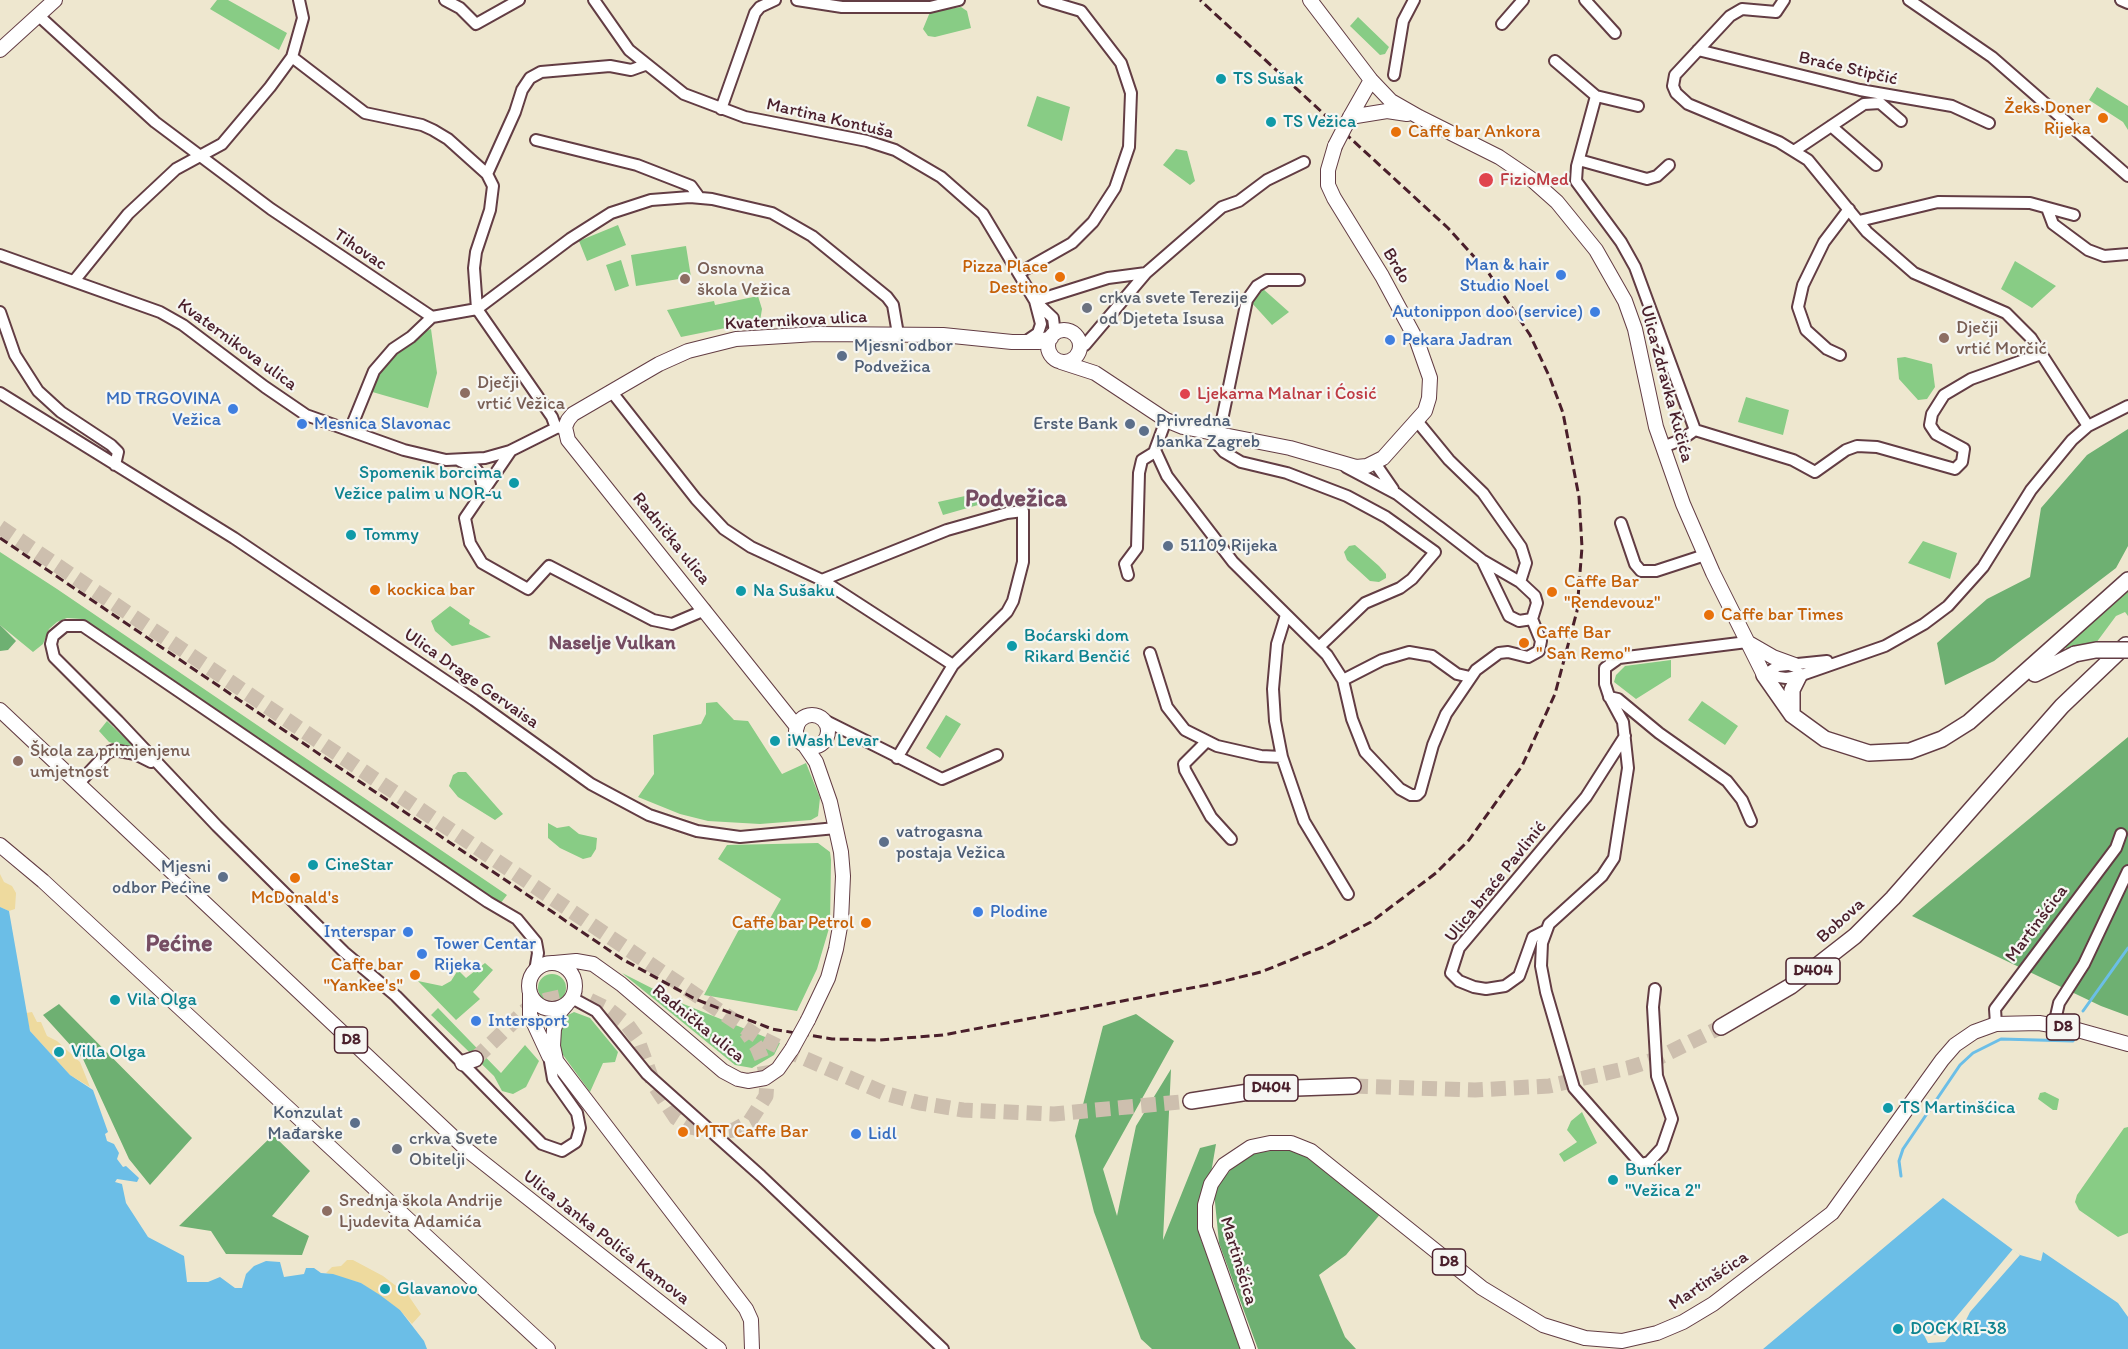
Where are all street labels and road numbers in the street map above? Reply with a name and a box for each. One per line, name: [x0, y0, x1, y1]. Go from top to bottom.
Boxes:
street label: Braće Stipčić: [1796, 47, 1900, 91]
street label: Martina Kontuša: [764, 94, 896, 144]
street label: Tihovac: [329, 224, 391, 276]
street label: Brdo: [1377, 244, 1415, 288]
street label: Kvaternikova ulica: [173, 294, 301, 396]
street label: Ulica Zdravka Kučića: [1635, 303, 1697, 465]
street label: Kvaternikova ulica: [724, 306, 868, 336]
street label: Radnička ulica: [627, 488, 715, 590]
street label: Ulica Drage Gervaisa: [399, 624, 543, 734]
street label: Ulica braće Pavlinić: [1441, 817, 1551, 947]
street label: Martinšćica: [2001, 881, 2073, 967]
street label: Bobova: [1813, 894, 1869, 948]
road number: D404: [1786, 958, 1840, 984]
street label: Radnička ulica: [647, 980, 749, 1068]
road number: D8: [2046, 1014, 2080, 1040]
road number: D8: [334, 1027, 368, 1053]
road number: D404: [1244, 1075, 1298, 1101]
street label: Ulica Janka Polića Kamova: [518, 1166, 694, 1310]
street label: Martinšćica: [1214, 1214, 1262, 1308]
street label: Martinšćica: [1665, 1247, 1753, 1315]
road number: D8: [1432, 1249, 1466, 1275]

